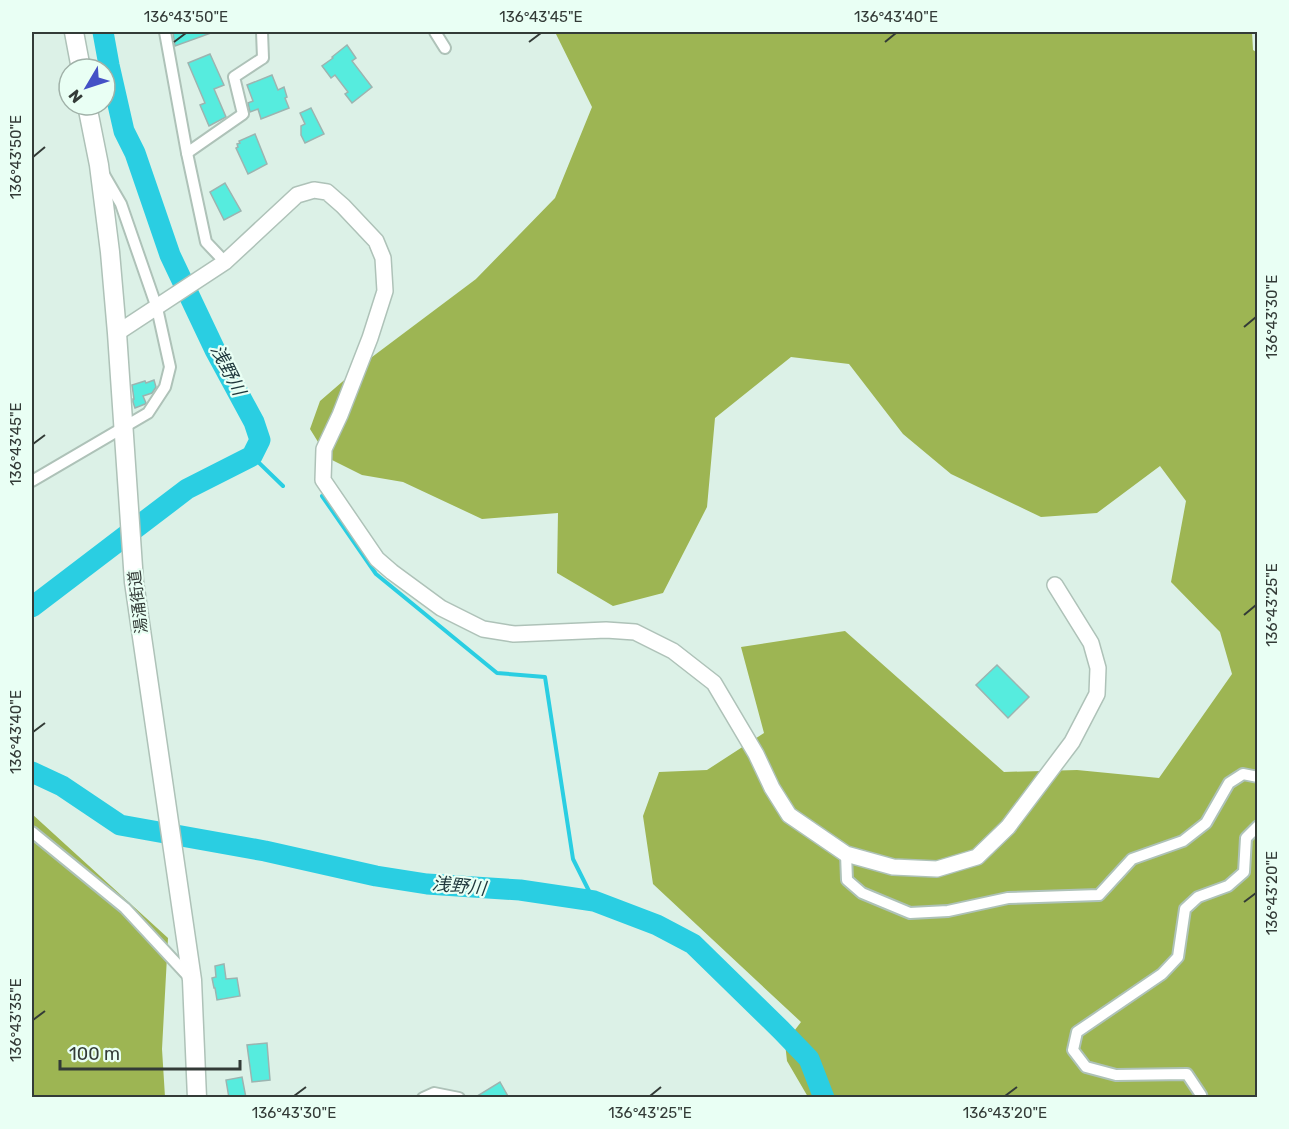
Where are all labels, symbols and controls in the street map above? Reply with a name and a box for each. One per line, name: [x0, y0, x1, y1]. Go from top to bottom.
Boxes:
text: 136°43'50"E: [144, 8, 228, 26]
text: 136°43'45"E: [499, 8, 583, 26]
text: 136°43'40"E: [854, 8, 938, 26]
north arrow: [57, 57, 117, 117]
text: N: [65, 86, 87, 107]
text: 136°43'50"E: [7, 115, 25, 199]
text: 136°43'30"E: [1263, 275, 1281, 359]
water label: 浅野川: [206, 341, 251, 401]
text: 136°43'45"E: [7, 402, 25, 486]
text: 136°43'25"E: [1263, 563, 1281, 647]
street label: 湯涌街道: [125, 569, 151, 635]
text: 136°43'40"E: [7, 690, 25, 774]
text: 136°43'20"E: [1263, 851, 1281, 935]
water label: 浅野川: [431, 872, 489, 900]
text: 136°43'35"E: [7, 978, 25, 1062]
scale bar: [60, 1033, 240, 1071]
text: 100 m: [69, 1043, 120, 1065]
text: 136°43'30"E: [252, 1104, 336, 1122]
text: 136°43'25"E: [608, 1104, 692, 1122]
text: 136°43'20"E: [963, 1104, 1047, 1122]

